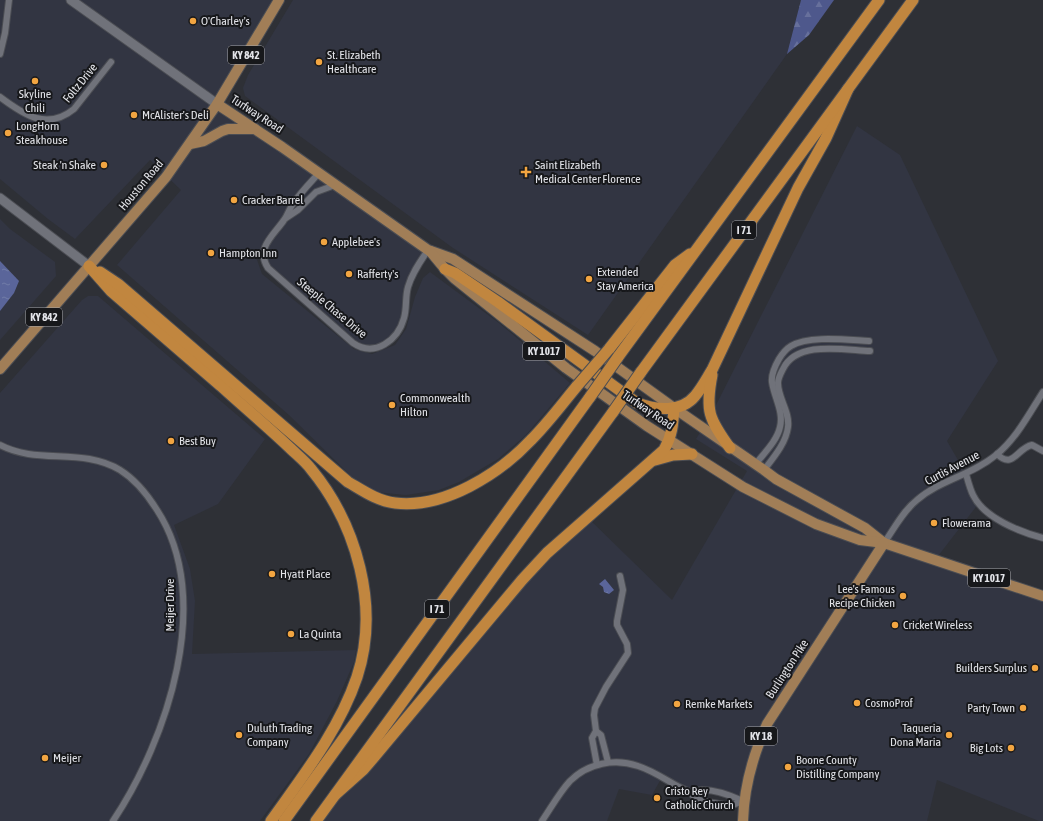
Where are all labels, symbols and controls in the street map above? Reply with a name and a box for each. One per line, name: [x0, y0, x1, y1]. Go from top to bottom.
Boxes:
place label: O'Charley's: [201, 14, 250, 28]
marker: O'Charley's: [188, 16, 198, 26]
road number: KY 842: [228, 46, 264, 64]
place label: St. Elizabeth Healthcare: [327, 48, 381, 76]
marker: St. Elizabeth Healthcare: [314, 57, 324, 67]
street label: Foltz Drive: [60, 61, 100, 105]
marker: Skyline Chili: [30, 76, 40, 86]
place label: Skyline Chili: [19, 87, 51, 115]
street label: Turfway Road: [228, 92, 286, 136]
place label: McAlister's Deli: [142, 108, 209, 122]
marker: McAlister's Deli: [129, 110, 139, 120]
place label: LongHorn Steakhouse: [16, 119, 68, 147]
marker: LongHorn Steakhouse: [3, 128, 13, 138]
street label: Houston Road: [116, 157, 166, 213]
place label: Steak 'n Shake: [33, 158, 96, 172]
place label: Saint Elizabeth Medical Center Florence: [535, 158, 641, 186]
marker: Steak 'n Shake: [99, 160, 109, 170]
marker: Saint Elizabeth Medical Center Florence: [520, 166, 532, 178]
place label: Cracker Barrel: [242, 193, 304, 207]
marker: Cracker Barrel: [229, 195, 239, 205]
road number: I 71: [732, 221, 756, 239]
place label: Applebee's: [332, 235, 380, 249]
marker: Applebee's: [319, 237, 329, 247]
place label: Hampton Inn: [219, 246, 277, 260]
marker: Hampton Inn: [206, 248, 216, 258]
place label: Extended Stay America: [597, 265, 654, 293]
place label: Rafferty's: [357, 267, 399, 281]
marker: Rafferty's: [344, 269, 354, 279]
marker: Extended Stay America: [584, 274, 594, 284]
street label: Steeple Chase Drive: [294, 275, 370, 341]
road number: KY 842: [26, 308, 62, 326]
road number: KY 1017: [523, 342, 565, 360]
street label: Turfway Road: [619, 388, 677, 432]
place label: Commonwealth Hilton: [400, 391, 470, 419]
marker: Commonwealth Hilton: [387, 400, 397, 410]
place label: Best Buy: [179, 434, 216, 448]
marker: Best Buy: [166, 436, 176, 446]
street label: Curtis Avenue: [922, 448, 982, 488]
place label: Flowerama: [942, 516, 991, 530]
marker: Flowerama: [929, 518, 939, 528]
place label: Hyatt Place: [280, 567, 330, 581]
marker: Hyatt Place: [267, 569, 277, 579]
road number: KY 1017: [968, 569, 1010, 587]
street label: Meijer Drive: [163, 579, 177, 631]
place label: Lee's Famous Recipe Chicken: [829, 582, 895, 610]
marker: Lee's Famous Recipe Chicken: [898, 591, 908, 601]
road number: I 71: [425, 600, 449, 618]
place label: Cricket Wireless: [903, 618, 972, 632]
marker: Cricket Wireless: [890, 620, 900, 630]
place label: La Quinta: [299, 627, 341, 641]
marker: La Quinta: [286, 629, 296, 639]
street label: Burlington Pike: [763, 637, 811, 701]
place label: Builders Surplus: [956, 661, 1027, 675]
marker: Builders Surplus: [1030, 663, 1040, 673]
place label: CosmoProf: [865, 696, 914, 710]
place label: Remke Markets: [685, 697, 753, 711]
marker: CosmoProf: [852, 698, 862, 708]
marker: Remke Markets: [672, 699, 682, 709]
place label: Party Town: [967, 701, 1015, 715]
marker: Party Town: [1018, 703, 1028, 713]
place label: Duluth Trading Company: [247, 721, 313, 749]
place label: Taqueria Dona Maria: [890, 721, 941, 749]
road number: KY 18: [745, 727, 777, 745]
marker: Duluth Trading Company: [234, 730, 244, 740]
marker: Taqueria Dona Maria: [944, 730, 954, 740]
place label: Big Lots: [970, 741, 1003, 755]
marker: Big Lots: [1006, 743, 1016, 753]
place label: Meijer: [53, 751, 81, 765]
marker: Meijer: [40, 753, 50, 763]
place label: Boone County Distilling Company: [796, 753, 879, 781]
marker: Boone County Distilling Company: [783, 762, 793, 772]
place label: Cristo Rey Catholic Church: [665, 784, 734, 812]
marker: Cristo Rey Catholic Church: [652, 793, 662, 803]

